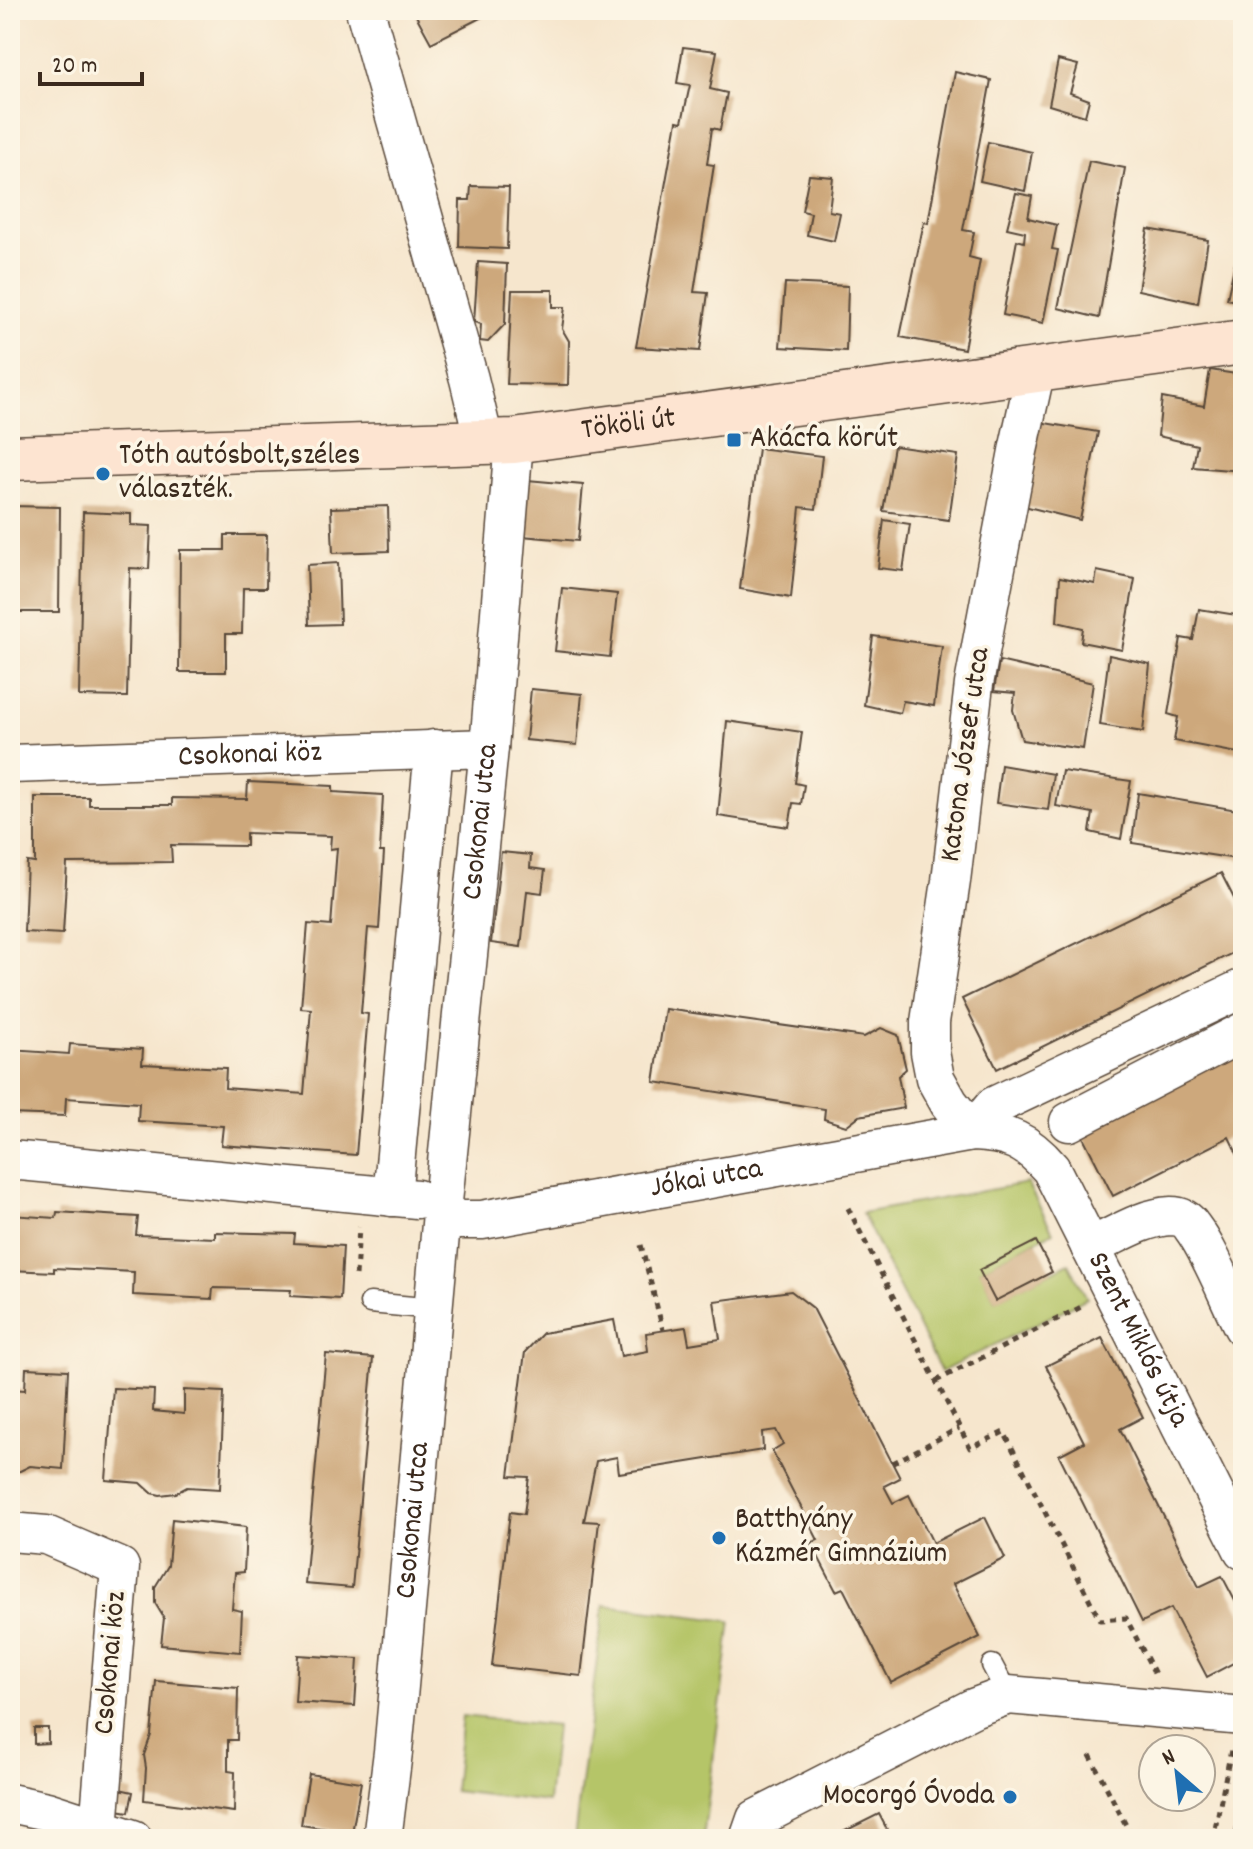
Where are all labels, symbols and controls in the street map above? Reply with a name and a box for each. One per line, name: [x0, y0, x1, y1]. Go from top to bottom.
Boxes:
scale bar: [40, 36, 142, 86]
text: 20 m: [52, 50, 98, 84]
street label: Tököli út: [579, 398, 678, 453]
place label: Akácfa körút: [750, 419, 898, 462]
marker: Akácfa körút: [725, 431, 743, 449]
place label: Tóth autósbolt,széles választék.: [119, 436, 360, 513]
marker: Tóth autósbolt,széles választék.: [94, 465, 112, 483]
street label: Katona József utca: [931, 644, 1003, 865]
street label: Csokonai köz: [177, 732, 323, 780]
street label: Csokonai utca: [452, 741, 511, 902]
street label: Jókai utca: [647, 1148, 767, 1211]
street label: Szent Miklós útja: [1075, 1245, 1200, 1436]
street label: Csokonai utca: [386, 1440, 443, 1601]
place label: Batthyány Kázmér Gimnázium: [735, 1500, 947, 1577]
marker: Batthyány Kázmér Gimnázium: [710, 1529, 728, 1547]
street label: Csokonai köz: [84, 1589, 140, 1736]
north arrow: [1137, 1733, 1217, 1813]
text: N: [1157, 1742, 1181, 1775]
place label: Mocorgó Óvoda: [823, 1776, 995, 1819]
marker: Mocorgó Óvoda: [1001, 1788, 1019, 1806]

